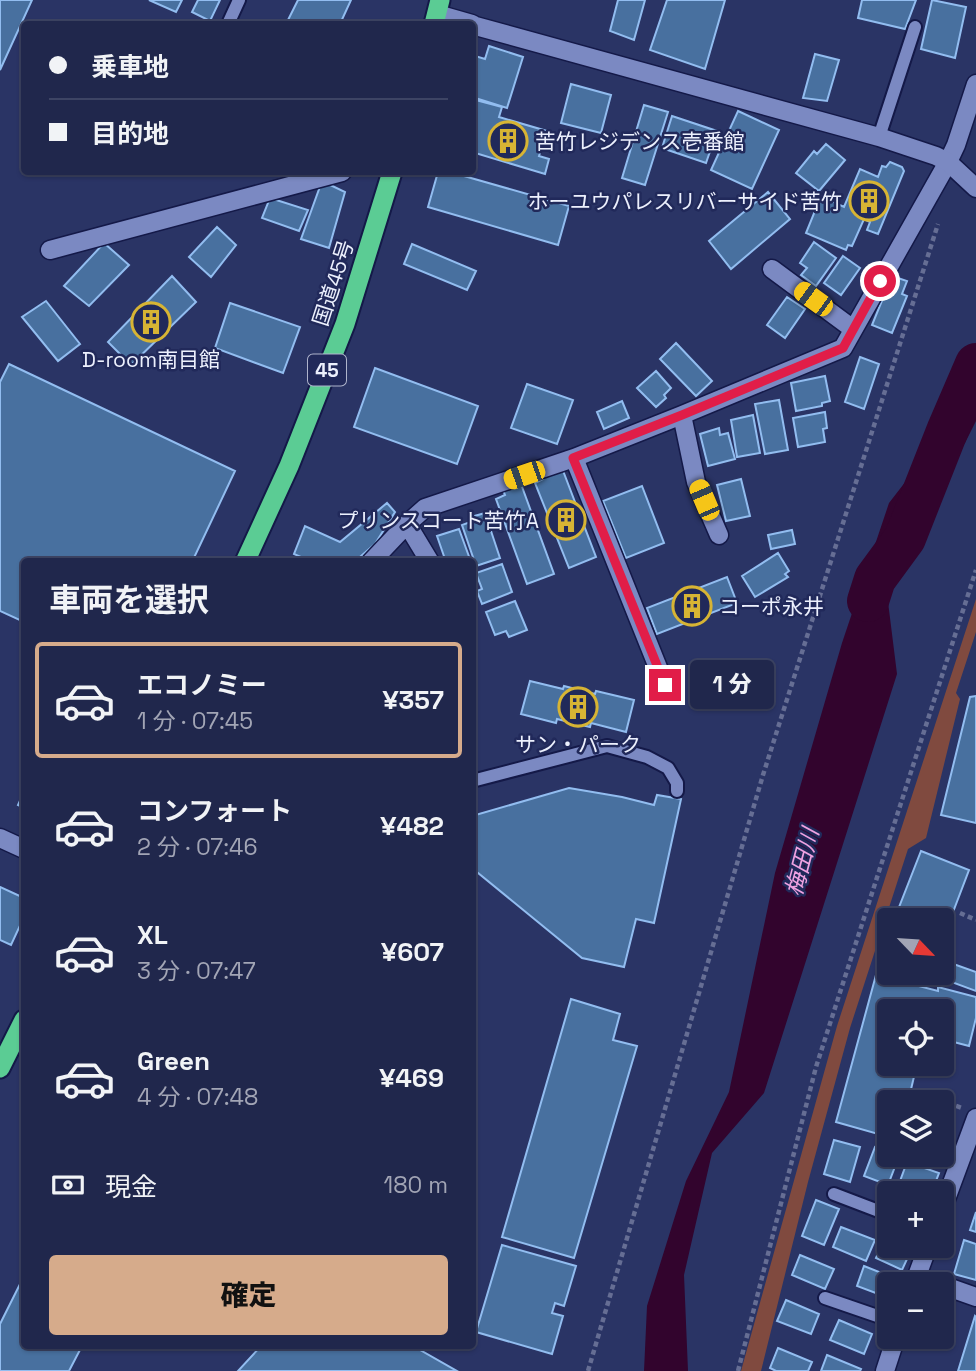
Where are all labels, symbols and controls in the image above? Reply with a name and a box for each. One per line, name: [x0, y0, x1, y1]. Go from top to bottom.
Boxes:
text: 乗車地: [91, 50, 169, 84]
text: 目的地: [91, 117, 169, 151]
building icon: 苦竹レジデンス壱番館: [487, 120, 529, 162]
place label: 苦竹レジデンス壱番館: [535, 128, 745, 155]
building icon: ホーユウパレスリバーサイド苦竹: [848, 180, 890, 222]
place label: ホーユウパレスリバーサイド苦竹: [527, 188, 842, 215]
street label: 国道45号: [306, 237, 360, 329]
route start: [864, 265, 896, 297]
car: [790, 278, 837, 320]
building icon: D-room南目館: [130, 301, 172, 343]
place label: D-room南目館: [82, 346, 220, 373]
road number: 45: [308, 354, 346, 386]
car: [501, 458, 548, 492]
car: [687, 477, 722, 523]
building icon: プリンスコート苦竹A: [545, 499, 587, 541]
place label: プリンスコート苦竹A: [337, 507, 539, 534]
text: 車両を選択: [49, 580, 209, 620]
building icon: コーポ永井: [671, 585, 713, 627]
place label: コーポ永井: [719, 593, 824, 620]
callout: 1 分: [690, 660, 774, 710]
text: エコノミー: [137, 668, 267, 702]
icon: car: [53, 669, 116, 732]
route end: [649, 669, 681, 701]
text: 1 分: [712, 669, 752, 699]
text: ¥357: [382, 683, 444, 717]
building icon: サン・パーク: [557, 686, 599, 728]
text: 1 分 · 07:45: [137, 706, 253, 736]
place label: サン・パーク: [515, 731, 641, 758]
text: コンフォート: [137, 794, 292, 828]
icon: car: [53, 795, 116, 858]
text: ¥482: [380, 809, 444, 843]
water label: 梅田川: [779, 822, 826, 899]
text: 2 分 · 07:46: [137, 832, 257, 862]
north arrow: [877, 908, 954, 985]
map controls: [877, 908, 954, 1349]
text: XL: [137, 918, 168, 952]
icon: car: [53, 921, 116, 984]
text: ¥607: [381, 935, 444, 969]
text: 3 分 · 07:47: [137, 956, 256, 986]
button: locate: [877, 999, 954, 1076]
text: Green: [137, 1044, 210, 1078]
icon: car: [53, 1047, 116, 1110]
text: ¥469: [379, 1061, 444, 1095]
text: 4 分 · 07:48: [137, 1082, 258, 1112]
button: layers: [877, 1090, 954, 1167]
icon: cash: [49, 1166, 87, 1204]
text: 現金: [105, 1170, 157, 1204]
text: 180 m: [384, 1170, 448, 1200]
button: +: [877, 1181, 954, 1258]
button: 確定: [49, 1255, 448, 1335]
button: −: [877, 1272, 954, 1349]

